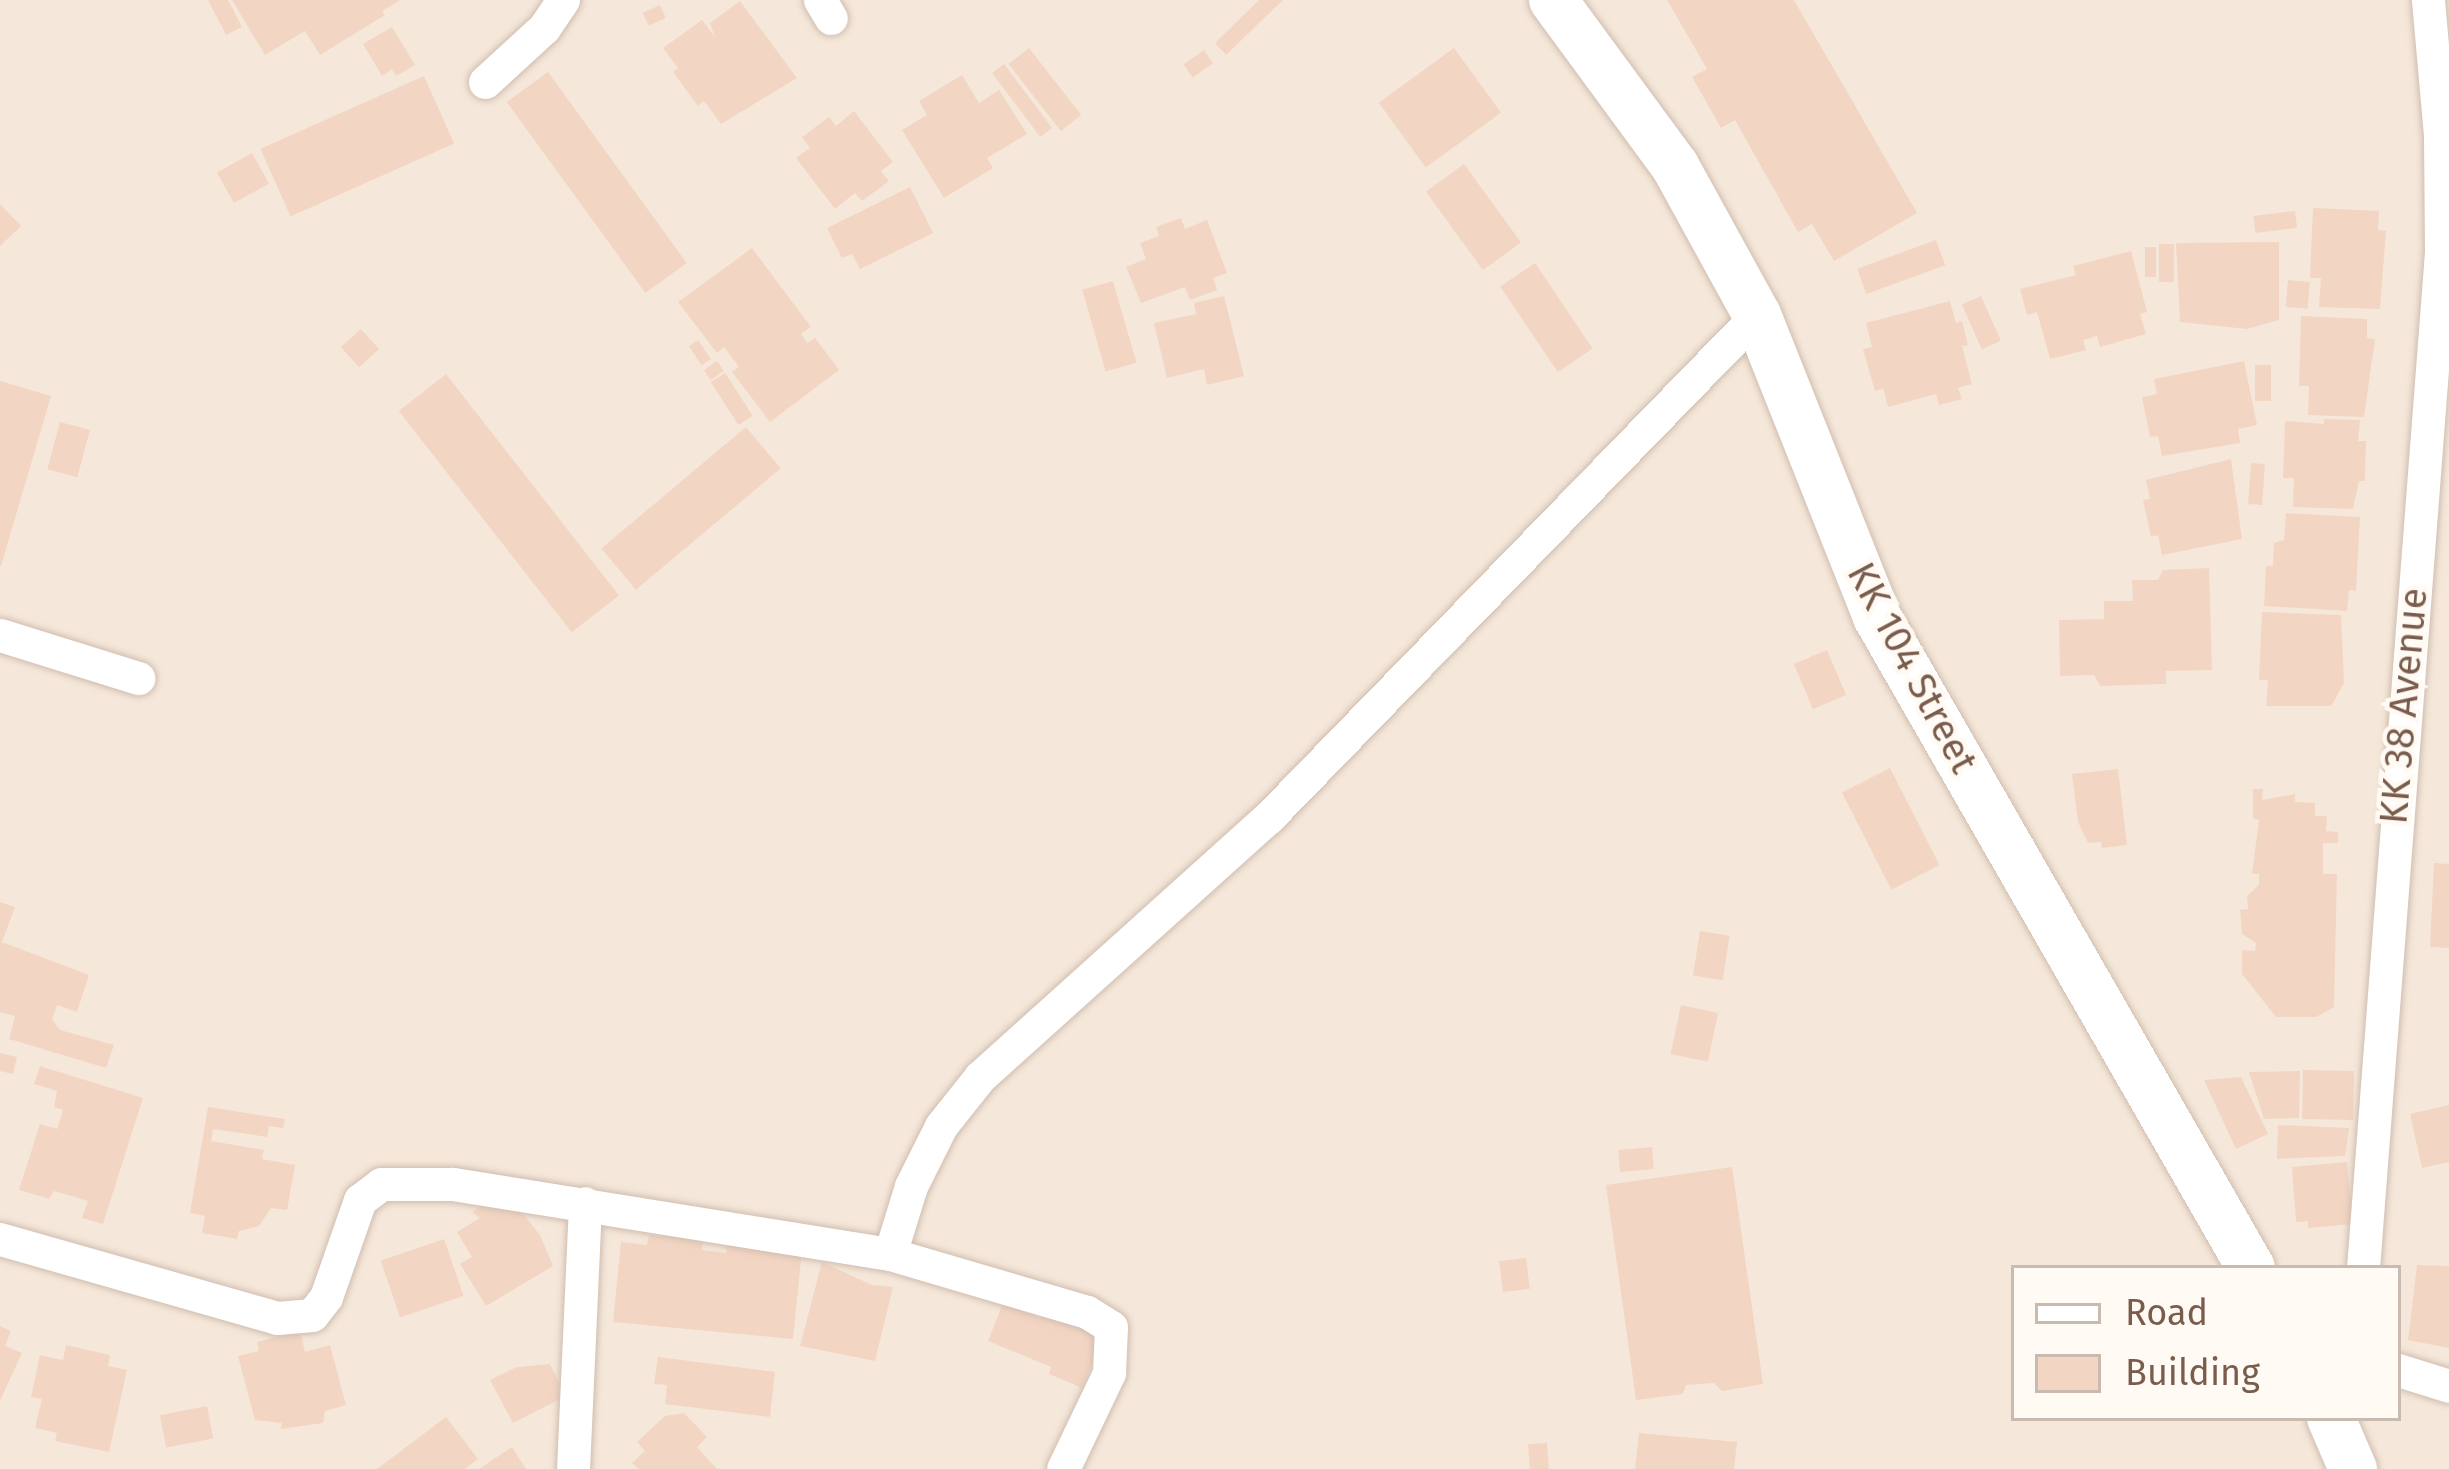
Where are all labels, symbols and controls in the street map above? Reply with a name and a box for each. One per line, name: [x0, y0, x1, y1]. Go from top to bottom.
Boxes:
street label: KK 104 Street: [1837, 555, 1987, 781]
street label: KK 38 Avenue: [2370, 586, 2438, 826]
legend: [2011, 1265, 2401, 1421]
text: Road: [2125, 1291, 2208, 1335]
text: Building: [2125, 1351, 2260, 1395]

